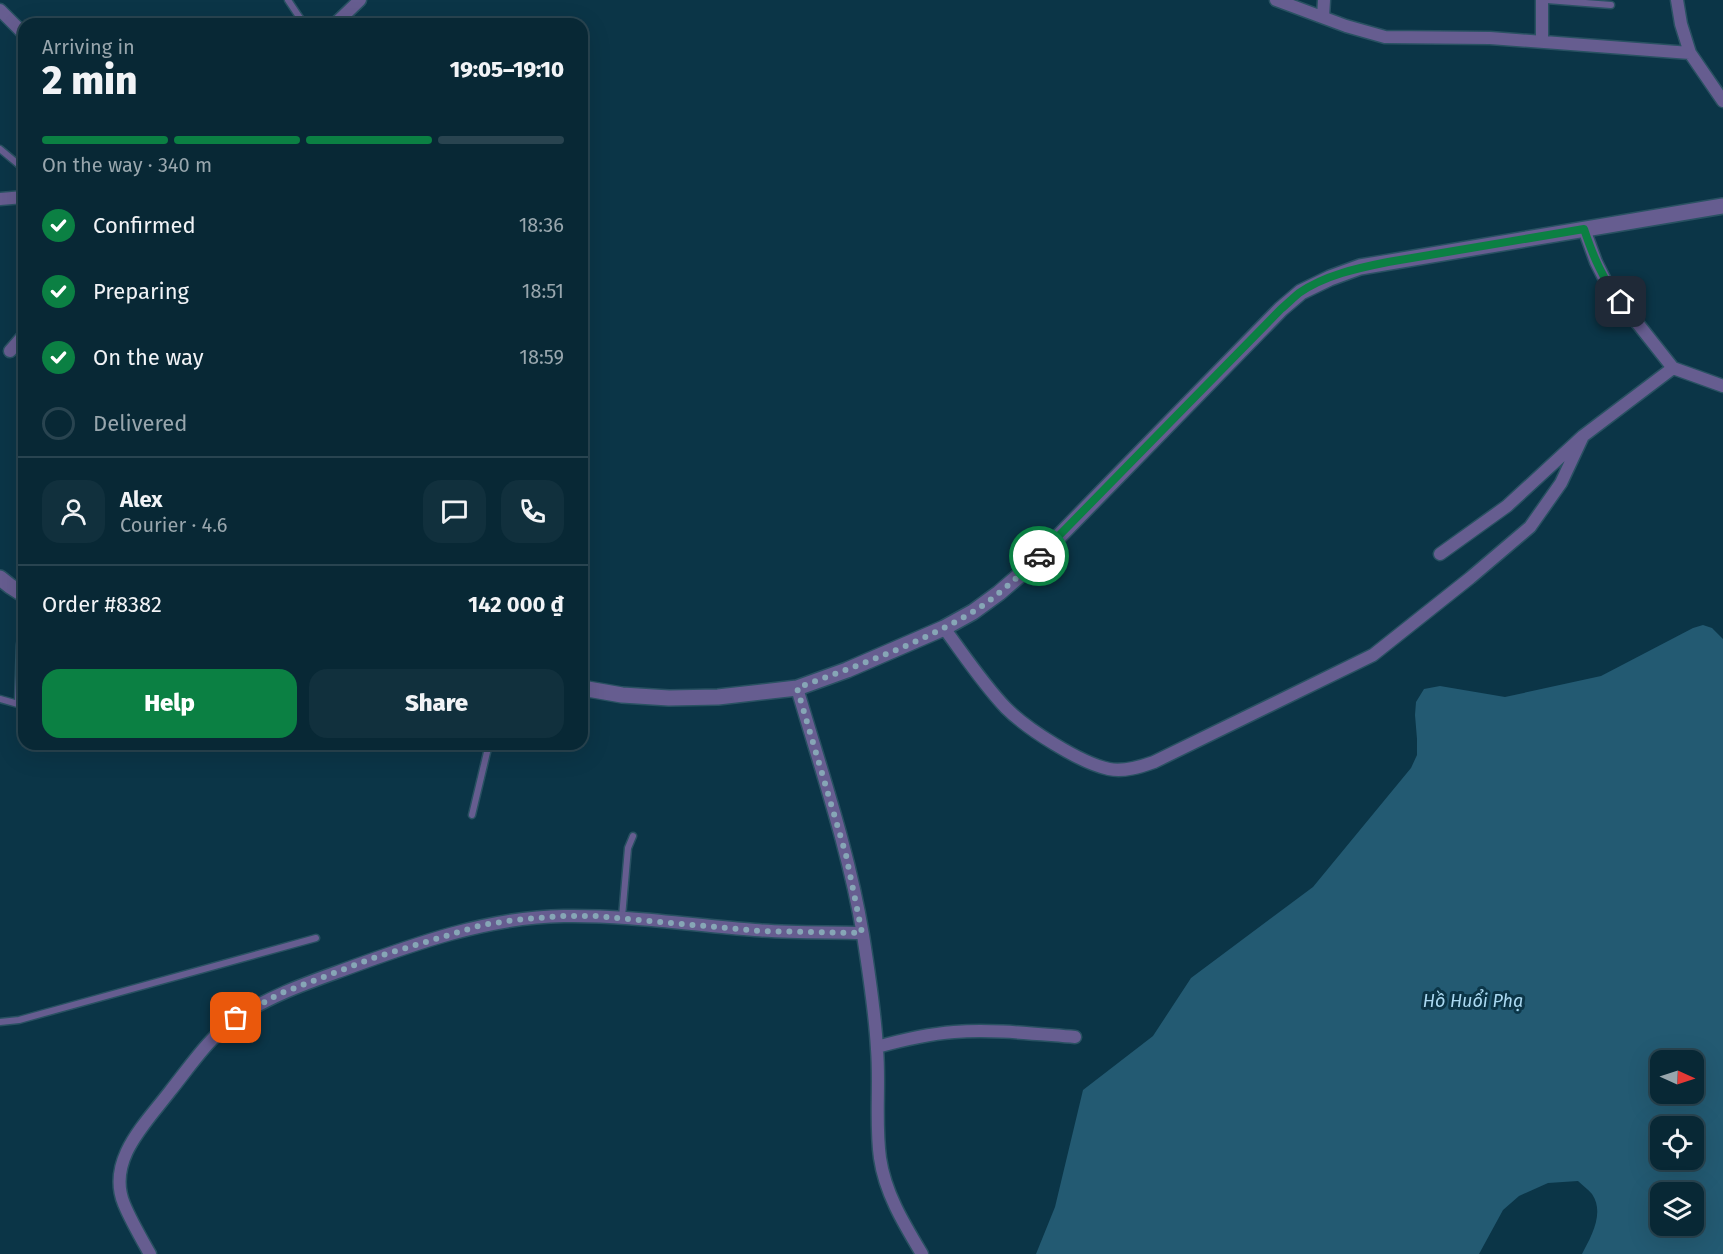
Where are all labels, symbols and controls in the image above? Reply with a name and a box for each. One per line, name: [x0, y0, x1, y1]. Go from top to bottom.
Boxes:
text: Arriving in: [42, 35, 135, 59]
text: 19:05–19:10: [450, 56, 564, 83]
text: 2 min: [42, 58, 138, 104]
text: On the way · 340 m: [42, 153, 212, 177]
icon: check: [42, 209, 75, 242]
text: Confirmed: [93, 212, 196, 239]
text: 18:36: [519, 213, 564, 237]
icon: check: [42, 275, 75, 308]
pin: [1595, 276, 1646, 327]
text: Preparing: [93, 278, 189, 305]
text: 18:51: [522, 279, 564, 303]
icon: home: [1604, 285, 1637, 318]
icon: check: [42, 341, 75, 374]
text: On the way: [93, 344, 204, 371]
text: 18:59: [519, 345, 564, 369]
text: Delivered: [93, 410, 188, 437]
button: person: [42, 480, 105, 543]
button: chat: [423, 480, 486, 543]
button: phone: [501, 480, 564, 543]
text: Alex: [120, 486, 163, 513]
text: Courier · 4.6: [120, 513, 227, 537]
courier: [1009, 526, 1069, 586]
icon: car: [1023, 540, 1056, 573]
text: Order #8382: [42, 591, 162, 618]
text: 142 000 ₫: [468, 591, 564, 618]
button: Help: [42, 669, 297, 738]
button: Share: [309, 669, 564, 738]
water label: Hồ Huổi Phạ: [1423, 989, 1523, 1012]
pin: [210, 992, 261, 1043]
icon: bag: [219, 1001, 252, 1034]
north arrow: [1650, 1050, 1704, 1104]
map controls: [1650, 1050, 1704, 1236]
button: locate: [1650, 1116, 1704, 1170]
button: layers: [1650, 1182, 1704, 1236]

